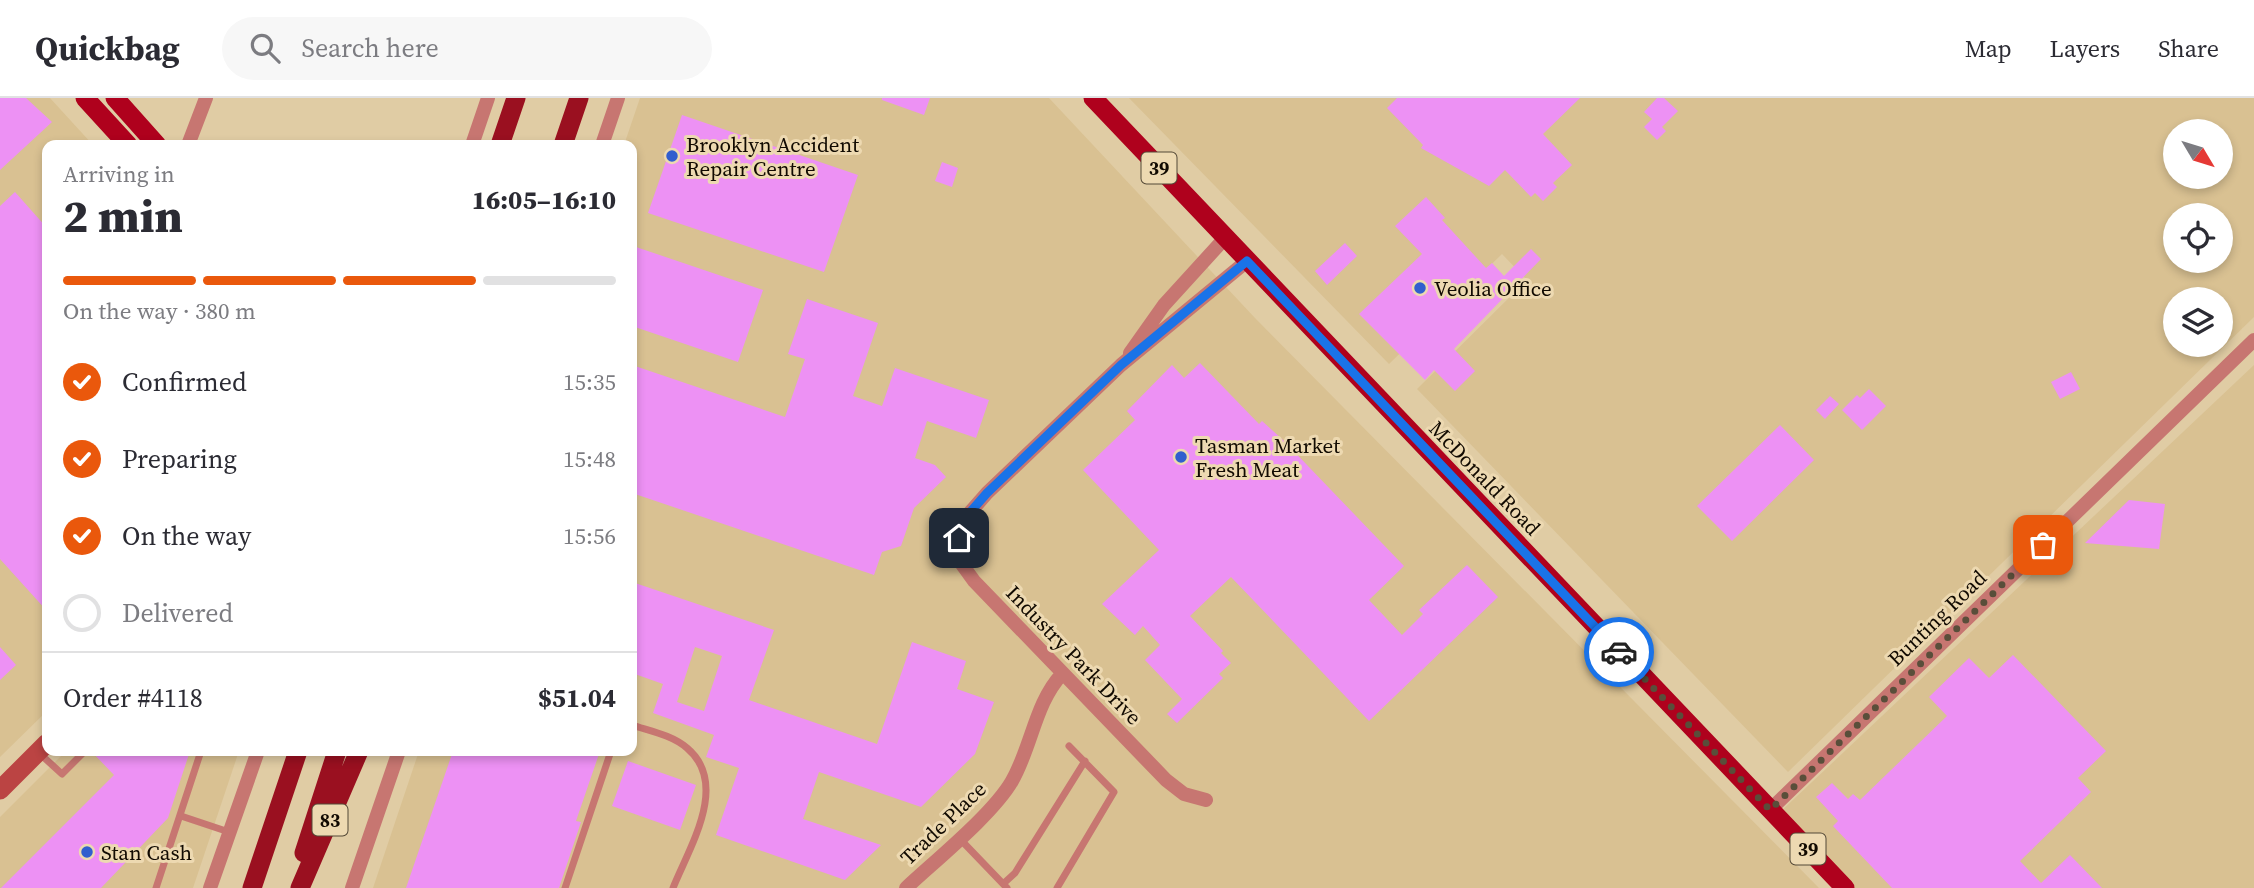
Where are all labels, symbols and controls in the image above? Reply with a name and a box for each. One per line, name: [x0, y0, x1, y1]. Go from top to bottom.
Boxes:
search box: [222, 17, 712, 80]
text: Quickbag: [35, 26, 180, 71]
icon: search: [246, 29, 284, 67]
text: Search here: [302, 30, 439, 66]
text: Map: [1965, 32, 2012, 65]
text: Layers: [2050, 32, 2120, 65]
text: Share: [2158, 32, 2219, 65]
north arrow: [2163, 119, 2233, 189]
map controls: [2163, 119, 2233, 357]
place label: Brooklyn Accident Repair Centre: [686, 130, 859, 183]
marker: Brooklyn Accident Repair Centre: [664, 148, 680, 164]
road number: 39: [1142, 152, 1176, 184]
text: Arriving in: [63, 158, 175, 190]
text: 16:05–16:10: [472, 182, 616, 218]
text: 2 min: [63, 184, 183, 247]
button: locate: [2163, 203, 2233, 273]
place label: Veolia Office: [1434, 274, 1552, 303]
marker: Veolia Office: [1412, 280, 1428, 296]
button: layers: [2163, 287, 2233, 357]
text: On the way · 380 m: [63, 295, 256, 327]
icon: check: [63, 363, 101, 401]
text: Confirmed: [122, 364, 247, 400]
text: 15:35: [563, 366, 616, 398]
street label: McDonald Road: [1423, 414, 1547, 542]
place label: Tasman Market Fresh Meat: [1195, 431, 1340, 484]
icon: check: [63, 440, 101, 478]
text: Preparing: [122, 441, 237, 477]
text: 15:48: [563, 443, 616, 475]
marker: Tasman Market Fresh Meat: [1173, 449, 1189, 465]
pin: [929, 508, 989, 568]
pin: [2013, 515, 2073, 575]
icon: check: [63, 517, 101, 555]
text: On the way: [122, 518, 251, 554]
icon: home: [940, 519, 978, 557]
text: 15:56: [563, 520, 616, 552]
icon: bag: [2024, 526, 2062, 564]
street label: Bunting Road: [1881, 563, 1993, 672]
street label: Industry Park Drive: [1000, 579, 1148, 731]
text: Delivered: [122, 595, 233, 631]
courier: [1584, 617, 1654, 687]
icon: car: [1600, 633, 1638, 671]
text: Order #4118: [63, 680, 203, 716]
text: $51.04: [538, 680, 616, 716]
street label: Trade Place: [894, 775, 992, 871]
road number: 83: [312, 804, 348, 835]
road number: 39: [1790, 834, 1826, 864]
place label: Stan Cash: [101, 838, 192, 867]
marker: Stan Cash: [79, 844, 95, 860]

